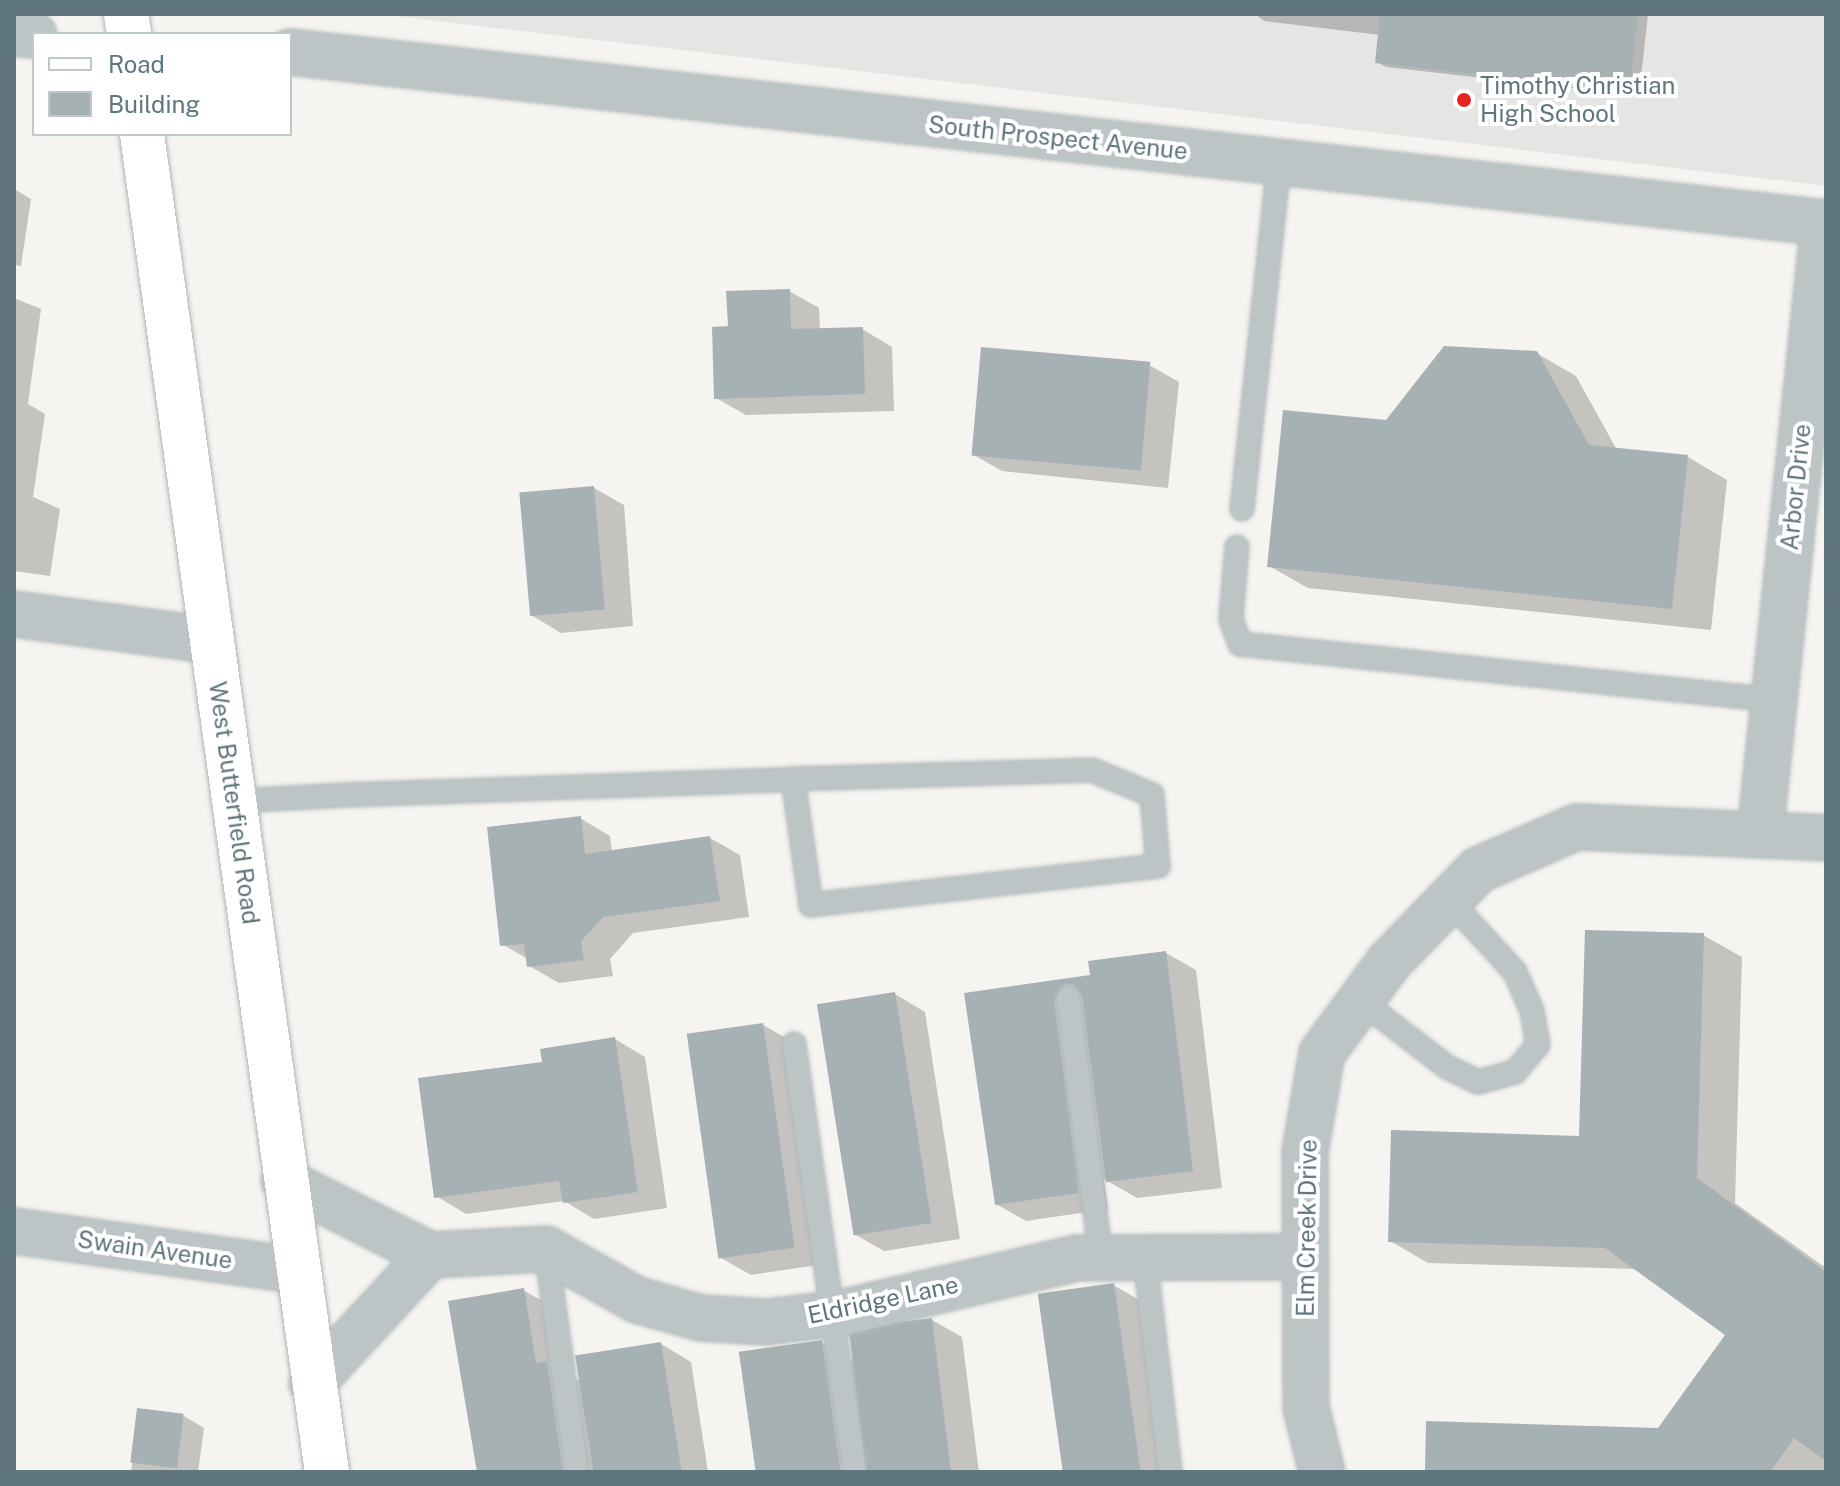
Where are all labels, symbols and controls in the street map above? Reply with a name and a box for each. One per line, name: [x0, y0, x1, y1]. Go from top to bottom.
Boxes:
legend: [32, 32, 292, 136]
text: Road: [108, 50, 165, 78]
place label: Timothy Christian High School: [1480, 72, 1676, 128]
text: Building: [108, 90, 200, 118]
marker: Timothy Christian High School: [1455, 91, 1473, 109]
street label: South Prospect Avenue: [927, 110, 1189, 166]
street label: Arbor Drive: [1775, 422, 1817, 552]
street label: West Butterfield Road: [203, 680, 265, 926]
street label: Elm Creek Drive: [1291, 1139, 1323, 1317]
street label: Swain Avenue: [76, 1225, 234, 1275]
street label: Eldridge Lane: [805, 1270, 961, 1330]

